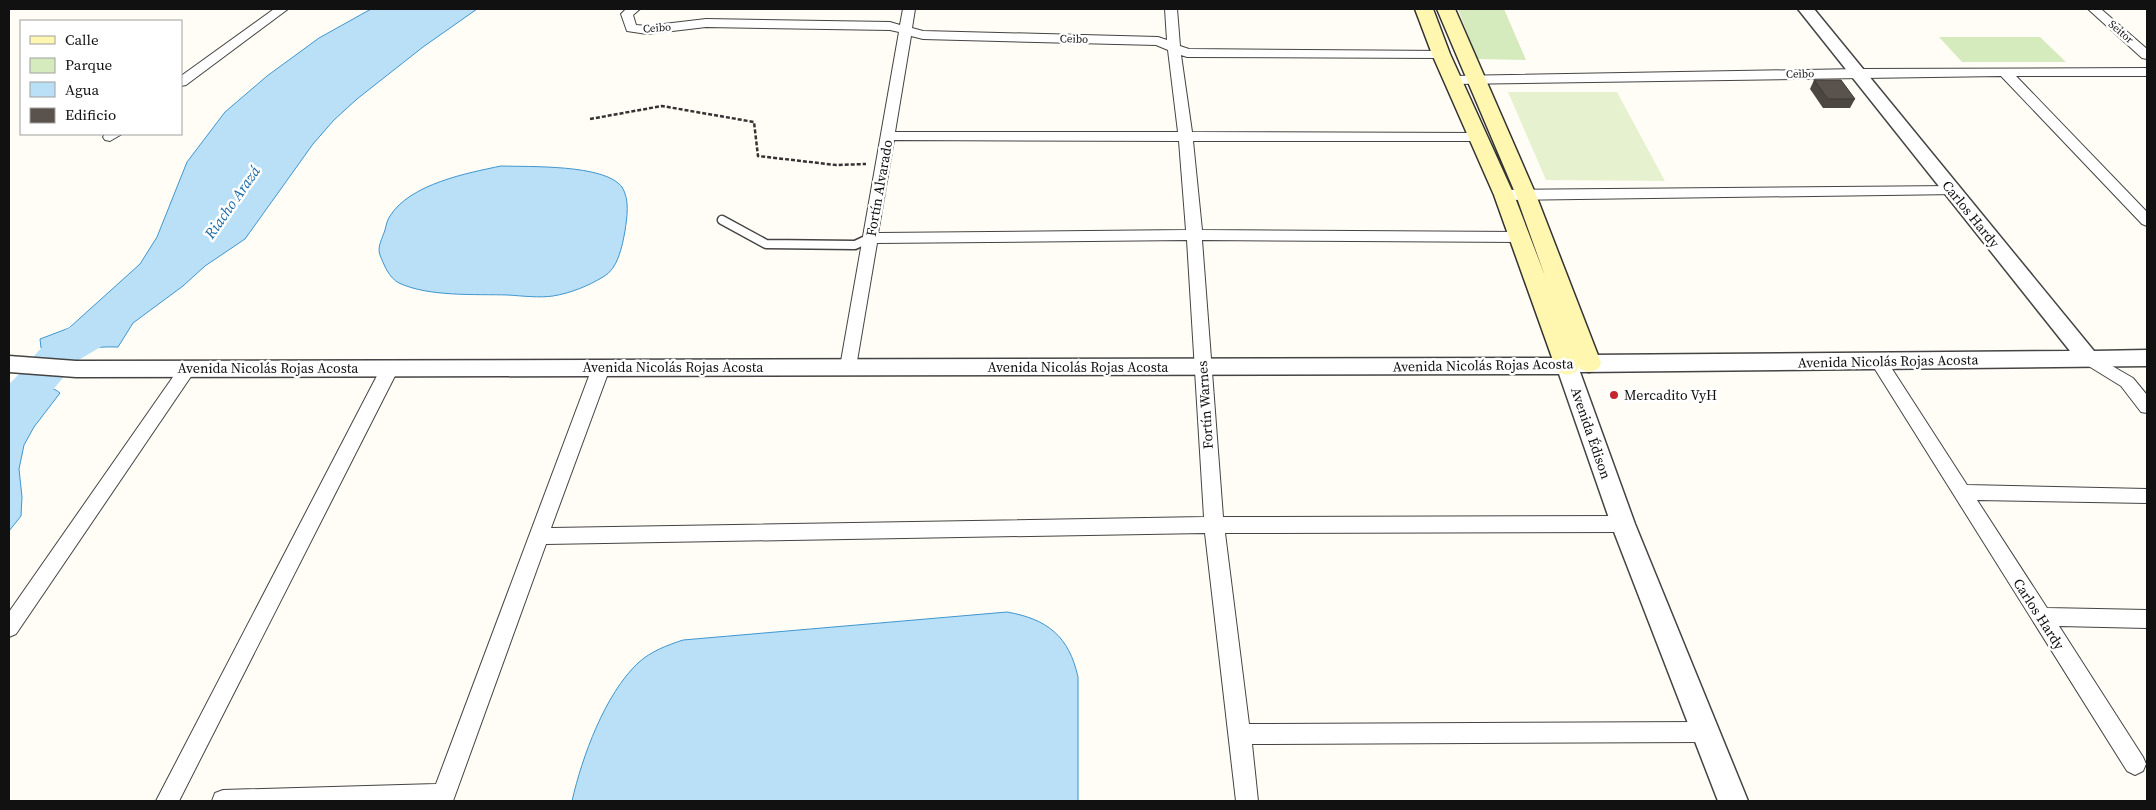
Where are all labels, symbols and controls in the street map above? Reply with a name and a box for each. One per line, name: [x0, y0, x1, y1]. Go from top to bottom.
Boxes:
street label: Seitor: [2105, 17, 2137, 47]
legend: [20, 20, 182, 135]
street label: Ceibo: [642, 20, 672, 36]
text: Calle: [65, 29, 99, 50]
street label: Ceibo: [1060, 31, 1088, 47]
text: Parque: [65, 54, 113, 75]
street label: Ceibo: [1786, 66, 1814, 82]
text: Agua: [65, 79, 99, 100]
text: Edificio: [65, 104, 116, 125]
street label: Fortín Alvarado: [861, 138, 897, 238]
water label: Riacho Arazá: [199, 161, 265, 243]
street label: Carlos Hardy: [1938, 176, 2005, 253]
street label: Avenida Nicolás Rojas Acosta: [1797, 349, 1979, 373]
street label: Avenida Nicolás Rojas Acosta: [1392, 353, 1574, 377]
street label: Avenida Nicolás Rojas Acosta: [583, 357, 764, 377]
street label: Avenida Nicolás Rojas Acosta: [988, 357, 1169, 377]
street label: Avenida Nicolás Rojas Acosta: [178, 358, 359, 378]
street label: Fortín Warnes: [1192, 360, 1218, 450]
street label: Avenida Édison: [1566, 384, 1616, 482]
place label: Mercadito VyH: [1624, 385, 1717, 405]
marker: Mercadito VyH: [1608, 389, 1620, 401]
street label: Carlos Hardy: [2008, 574, 2070, 654]

